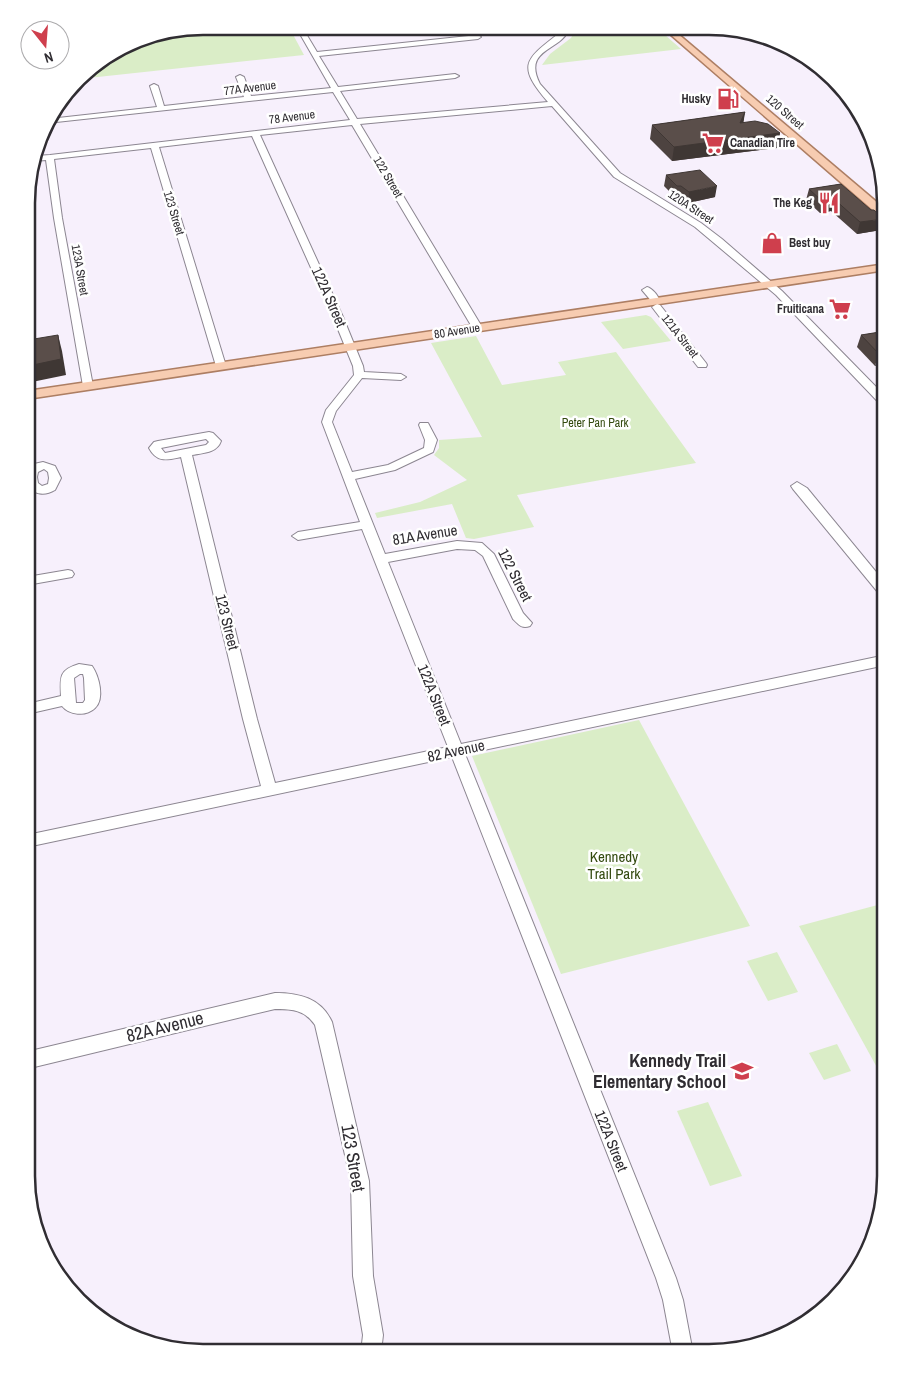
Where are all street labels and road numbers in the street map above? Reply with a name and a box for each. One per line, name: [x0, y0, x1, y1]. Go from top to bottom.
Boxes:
street label: 77A Avenue: [223, 77, 277, 99]
street label: 120 Street: [763, 91, 808, 133]
street label: 78 Avenue: [268, 106, 316, 128]
street label: 122 Street: [369, 153, 407, 201]
street label: 120A Street: [665, 186, 717, 228]
street label: 123 Street: [160, 189, 188, 237]
street label: 123A Street: [68, 243, 92, 297]
street label: 122A Street: [307, 263, 352, 331]
street label: 121A Street: [658, 311, 702, 361]
street label: 80 Avenue: [433, 319, 481, 343]
street label: 81A Avenue: [391, 519, 459, 550]
street label: 122 Street: [493, 545, 538, 605]
street label: 123 Street: [210, 592, 245, 653]
street label: 122A Street: [413, 661, 456, 729]
street label: 82 Avenue: [425, 734, 487, 767]
street label: 82A Avenue: [124, 1005, 206, 1048]
street label: 122A Street: [590, 1107, 633, 1175]
street label: 123 Street: [335, 1122, 372, 1194]

